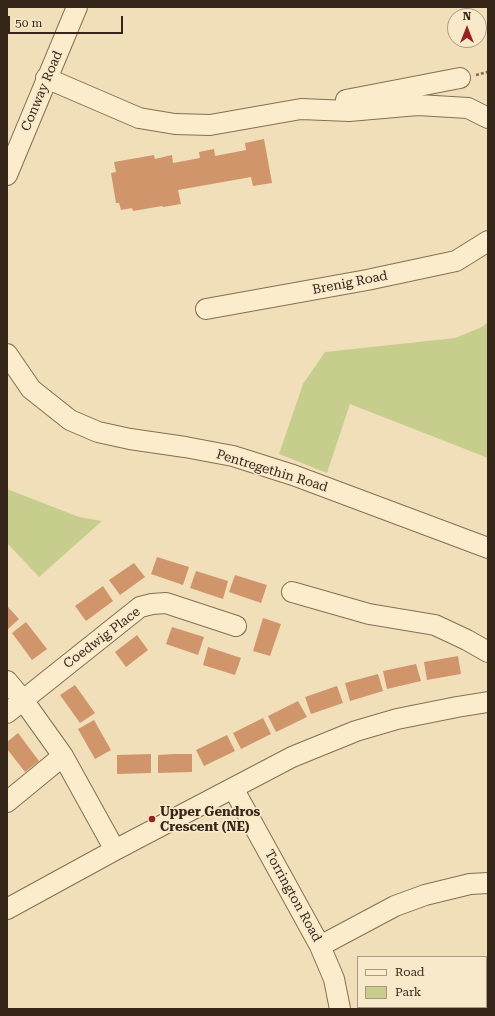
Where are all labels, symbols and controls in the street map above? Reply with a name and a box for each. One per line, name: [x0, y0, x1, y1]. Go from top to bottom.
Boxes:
scale bar: [10, 8, 125, 34]
north arrow: [447, 8, 487, 48]
text: N: [463, 10, 471, 23]
text: 50 m: [15, 16, 42, 30]
street label: Conway Road: [18, 48, 66, 134]
street label: Brenig Road: [311, 268, 389, 298]
street label: Pentregethin Road: [214, 447, 330, 495]
street label: Coedwig Place: [61, 604, 143, 672]
place label: Upper Gendros Crescent (NE): [160, 804, 260, 835]
marker: Upper Gendros Crescent (NE): [147, 814, 157, 824]
street label: Torrington Road: [261, 847, 325, 945]
legend: [357, 956, 487, 1008]
text: Road: [395, 965, 424, 979]
text: Park: [395, 985, 421, 999]

